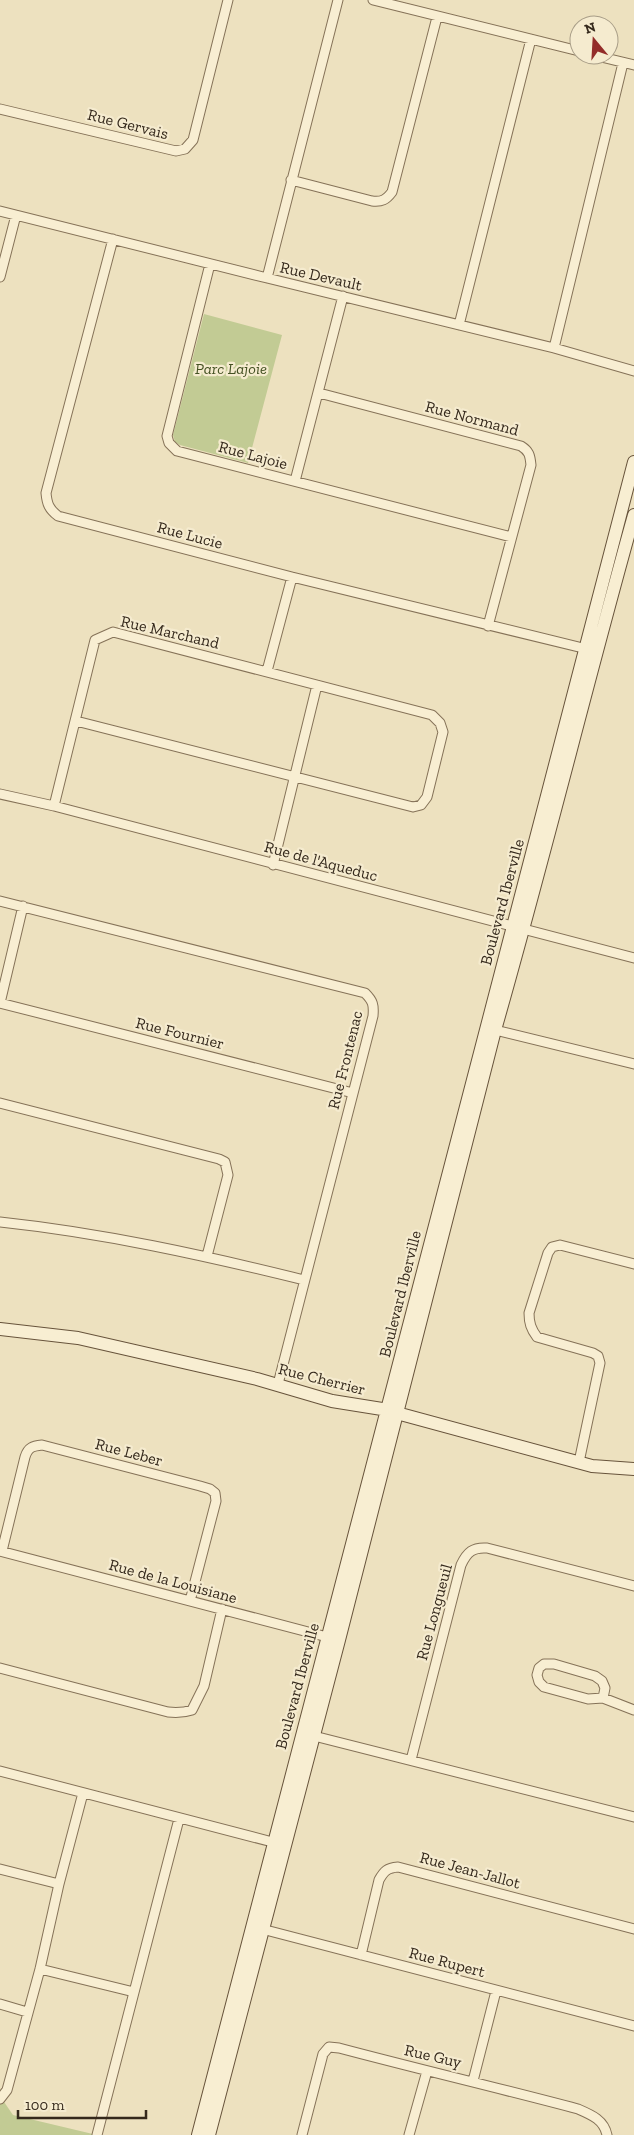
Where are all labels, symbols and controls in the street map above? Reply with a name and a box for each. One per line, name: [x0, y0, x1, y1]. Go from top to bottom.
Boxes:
north arrow: [569, 15, 619, 65]
text: N: [582, 18, 598, 38]
street label: Rue Gervais: [86, 105, 170, 143]
street label: Rue Devault: [278, 257, 364, 295]
park label: Parc Lajoie: [195, 359, 267, 378]
street label: Rue Normand: [423, 396, 521, 440]
street label: Rue Lajoie: [216, 437, 290, 473]
street label: Rue Lucie: [155, 517, 225, 553]
street label: Rue Marchand: [119, 611, 221, 653]
street label: Rue de l'Aqueduc: [262, 837, 380, 885]
street label: Boulevard Iberville: [476, 837, 528, 967]
street label: Rue Frontenac: [324, 1009, 366, 1111]
street label: Rue Fournier: [134, 1013, 226, 1053]
street label: Boulevard Iberville: [375, 1229, 425, 1359]
street label: Rue Cherrier: [277, 1359, 368, 1399]
street label: Rue Leber: [93, 1434, 165, 1470]
street label: Rue de la Louisiane: [107, 1555, 239, 1607]
street label: Rue Longueuil: [412, 1562, 456, 1662]
street label: Boulevard Iberville: [271, 1621, 323, 1751]
street label: Rue Jean-Jallot: [418, 1847, 522, 1893]
street label: Rue Rupert: [407, 1943, 487, 1981]
street label: Rue Guy: [403, 2040, 464, 2072]
scale bar: [18, 2088, 145, 2120]
text: 100 m: [25, 2096, 64, 2114]

